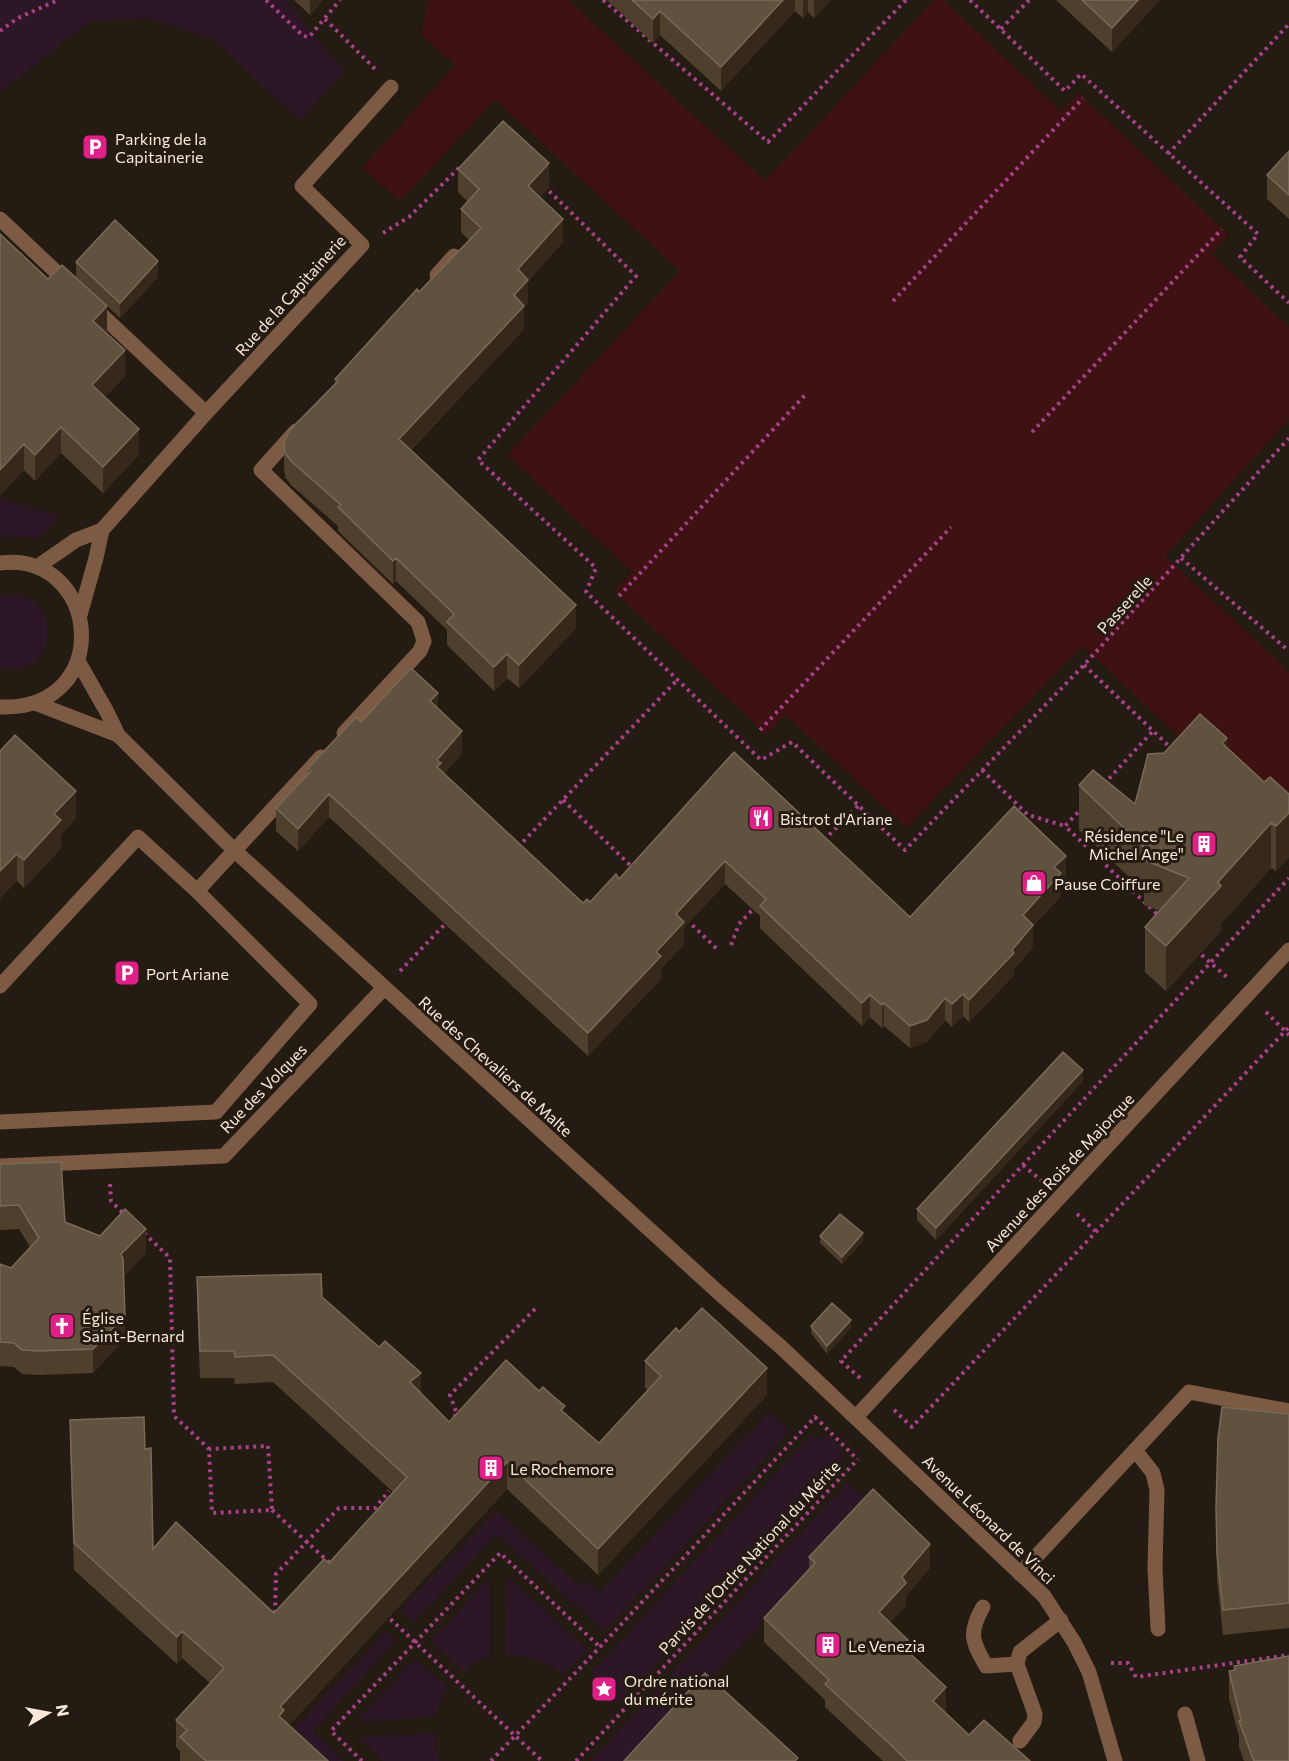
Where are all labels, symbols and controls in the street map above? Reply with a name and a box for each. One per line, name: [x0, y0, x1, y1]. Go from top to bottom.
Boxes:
place label: Parking de la Capitainerie: [115, 129, 207, 166]
parking icon: Parking de la Capitainerie: [80, 132, 110, 162]
street label: Rue de la Capitainerie: [231, 231, 349, 359]
street label: Passerelle: [1093, 571, 1155, 637]
restaurant icon: Bistrot d'Ariane: [746, 803, 776, 833]
place label: Bistrot d'Ariane: [780, 809, 893, 828]
place label: Résidence "Le Michel Ange": [1084, 826, 1184, 863]
building icon: Résidence "Le Michel Ange": [1189, 829, 1219, 859]
shop icon: Pause Coiffure: [1019, 868, 1049, 898]
place label: Pause Coiffure: [1054, 874, 1161, 893]
parking icon: Port Ariane: [112, 958, 142, 988]
place label: Port Ariane: [146, 964, 229, 983]
street label: Rue des Chevaliers de Malte: [415, 992, 577, 1140]
street label: Rue des Volques: [216, 1039, 310, 1137]
street label: Avenue des Rois de Majorque: [981, 1089, 1137, 1255]
place label: Église Saint-Bernard: [82, 1308, 184, 1345]
church icon: Église Saint-Bernard: [47, 1311, 77, 1341]
street label: Avenue Léonard de Vinci: [919, 1451, 1059, 1587]
building icon: Le Rochemore: [476, 1453, 506, 1483]
street label: Parvis de l'Ordre National du Mérite: [654, 1456, 844, 1658]
place label: Le Rochemore: [510, 1459, 614, 1478]
building icon: Le Venezia: [813, 1630, 843, 1660]
place label: Le Venezia: [848, 1636, 925, 1655]
place label: Ordre national du mérite: [624, 1671, 729, 1708]
place icon: Ordre national du mérite: [589, 1674, 619, 1704]
north arrow: [18, 1683, 78, 1743]
text: N: [53, 1703, 74, 1718]

